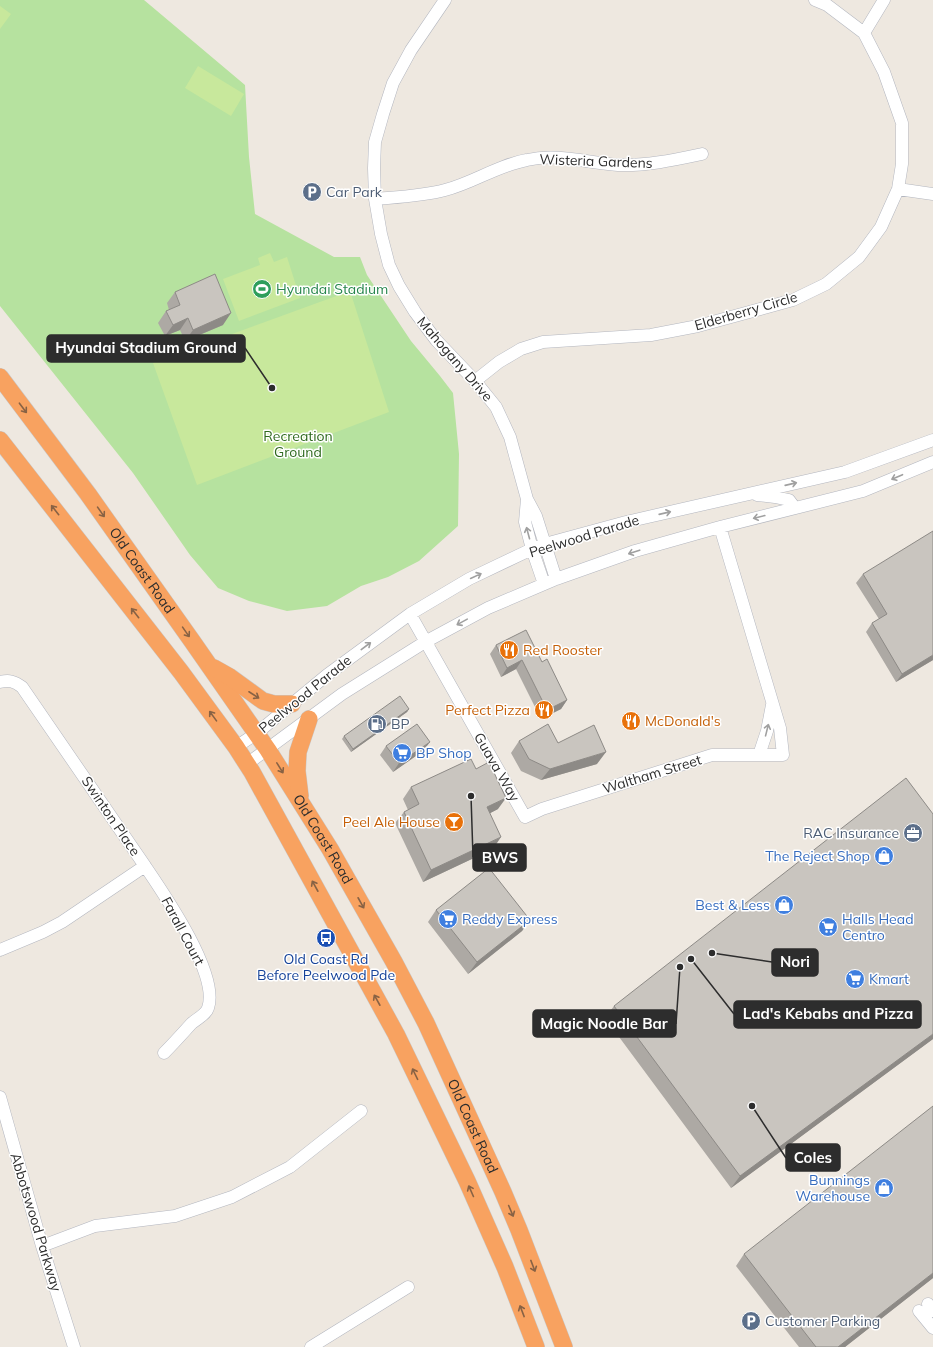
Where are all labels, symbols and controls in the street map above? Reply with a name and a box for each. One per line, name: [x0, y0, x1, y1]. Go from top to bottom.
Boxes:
street label: Wisteria Gardens: [539, 150, 653, 172]
parking icon: Car Park: [301, 181, 323, 203]
place label: Car Park: [326, 183, 383, 201]
sports icon: Hyundai Stadium: [251, 278, 273, 300]
place label: Hyundai Stadium: [276, 280, 388, 298]
street label: Elderberry Circle: [693, 288, 799, 334]
street label: Mahogany Drive: [413, 313, 497, 405]
callout: Hyundai Stadium Ground: [47, 335, 245, 362]
text: Hyundai Stadium Ground: [55, 338, 237, 357]
one-way arrow: [19, 403, 28, 414]
park label: Recreation Ground: [263, 427, 333, 461]
one-way arrow: [891, 473, 903, 481]
one-way arrow: [784, 479, 797, 487]
one-way arrow: [51, 504, 59, 515]
one-way arrow: [97, 507, 105, 518]
one-way arrow: [658, 509, 671, 516]
street label: Peelwood Parade: [527, 511, 641, 561]
one-way arrow: [753, 514, 766, 522]
street label: Old Coast Road: [105, 524, 179, 617]
one-way arrow: [524, 527, 531, 540]
one-way arrow: [628, 549, 641, 556]
one-way arrow: [469, 572, 481, 579]
one-way arrow: [130, 607, 139, 618]
one-way arrow: [456, 619, 468, 626]
one-way arrow: [182, 626, 190, 637]
restaurant icon: Red Rooster: [498, 639, 520, 661]
place label: Red Rooster: [523, 641, 603, 659]
one-way arrow: [361, 642, 372, 650]
street label: Peelwood Parade: [255, 651, 355, 737]
one-way arrow: [249, 691, 260, 699]
restaurant icon: Perfect Pizza: [533, 699, 555, 721]
place label: Perfect Pizza: [445, 701, 530, 719]
restaurant icon: McDonald's: [620, 710, 642, 732]
one-way arrow: [209, 711, 217, 722]
place label: McDonald's: [645, 712, 721, 730]
fuel station icon: BP: [366, 713, 388, 735]
place label: BP: [391, 715, 410, 733]
one-way arrow: [763, 723, 771, 736]
street label: Guava Way: [470, 729, 524, 805]
supermarket icon: BP Shop: [391, 742, 413, 764]
place label: BP Shop: [416, 744, 472, 762]
street label: Waltham Street: [600, 750, 704, 798]
one-way arrow: [276, 762, 284, 774]
street label: Swinton Place: [78, 773, 144, 859]
street label: Old Coast Road: [289, 791, 357, 887]
bar icon: Peel Ale House: [443, 811, 465, 833]
place label: Peel Ale House: [343, 813, 440, 831]
office icon: RAC Insurance: [902, 822, 924, 844]
place label: RAC Insurance: [803, 824, 899, 842]
callout: BWS: [473, 844, 526, 871]
shop icon: The Reject Shop: [873, 845, 895, 867]
place label: The Reject Shop: [765, 847, 870, 865]
text: BWS: [482, 848, 519, 867]
one-way arrow: [311, 880, 319, 892]
street label: Farall Court: [157, 894, 209, 969]
shop icon: Best & Less: [773, 894, 795, 916]
place label: Best & Less: [695, 896, 770, 914]
one-way arrow: [358, 897, 366, 909]
supermarket icon: Reddy Express: [437, 908, 459, 930]
place label: Reddy Express: [462, 910, 558, 928]
place label: Halls Head Centro: [842, 910, 914, 944]
supermarket icon: Halls Head Centro: [817, 916, 839, 938]
bus stop icon: Old Coast Rd Before Peelwood Pde: [315, 927, 337, 949]
callout: Nori: [772, 949, 818, 976]
place label: Old Coast Rd Before Peelwood Pde: [257, 950, 395, 984]
text: Nori: [780, 952, 810, 971]
supermarket icon: Kmart: [844, 968, 866, 990]
place label: Kmart: [869, 970, 909, 988]
one-way arrow: [373, 994, 381, 1006]
callout: Lad's Kebabs and Pizza: [734, 1001, 921, 1028]
text: Lad's Kebabs and Pizza: [743, 1004, 913, 1023]
callout: Magic Noodle Bar: [533, 1010, 676, 1037]
text: Magic Noodle Bar: [540, 1014, 668, 1033]
one-way arrow: [411, 1068, 418, 1080]
street label: Old Coast Road: [444, 1076, 502, 1176]
callout: Coles: [786, 1144, 840, 1171]
text: Coles: [794, 1148, 832, 1167]
street label: Abbotswood Parkway: [6, 1151, 66, 1294]
place label: Bunnings Warehouse: [795, 1171, 870, 1205]
shop icon: Bunnings Warehouse: [873, 1177, 895, 1199]
one-way arrow: [467, 1185, 474, 1197]
one-way arrow: [508, 1205, 516, 1217]
one-way arrow: [530, 1260, 538, 1272]
one-way arrow: [517, 1305, 525, 1317]
parking icon: Customer Parking: [740, 1310, 762, 1332]
place label: Customer Parking: [765, 1312, 880, 1330]

